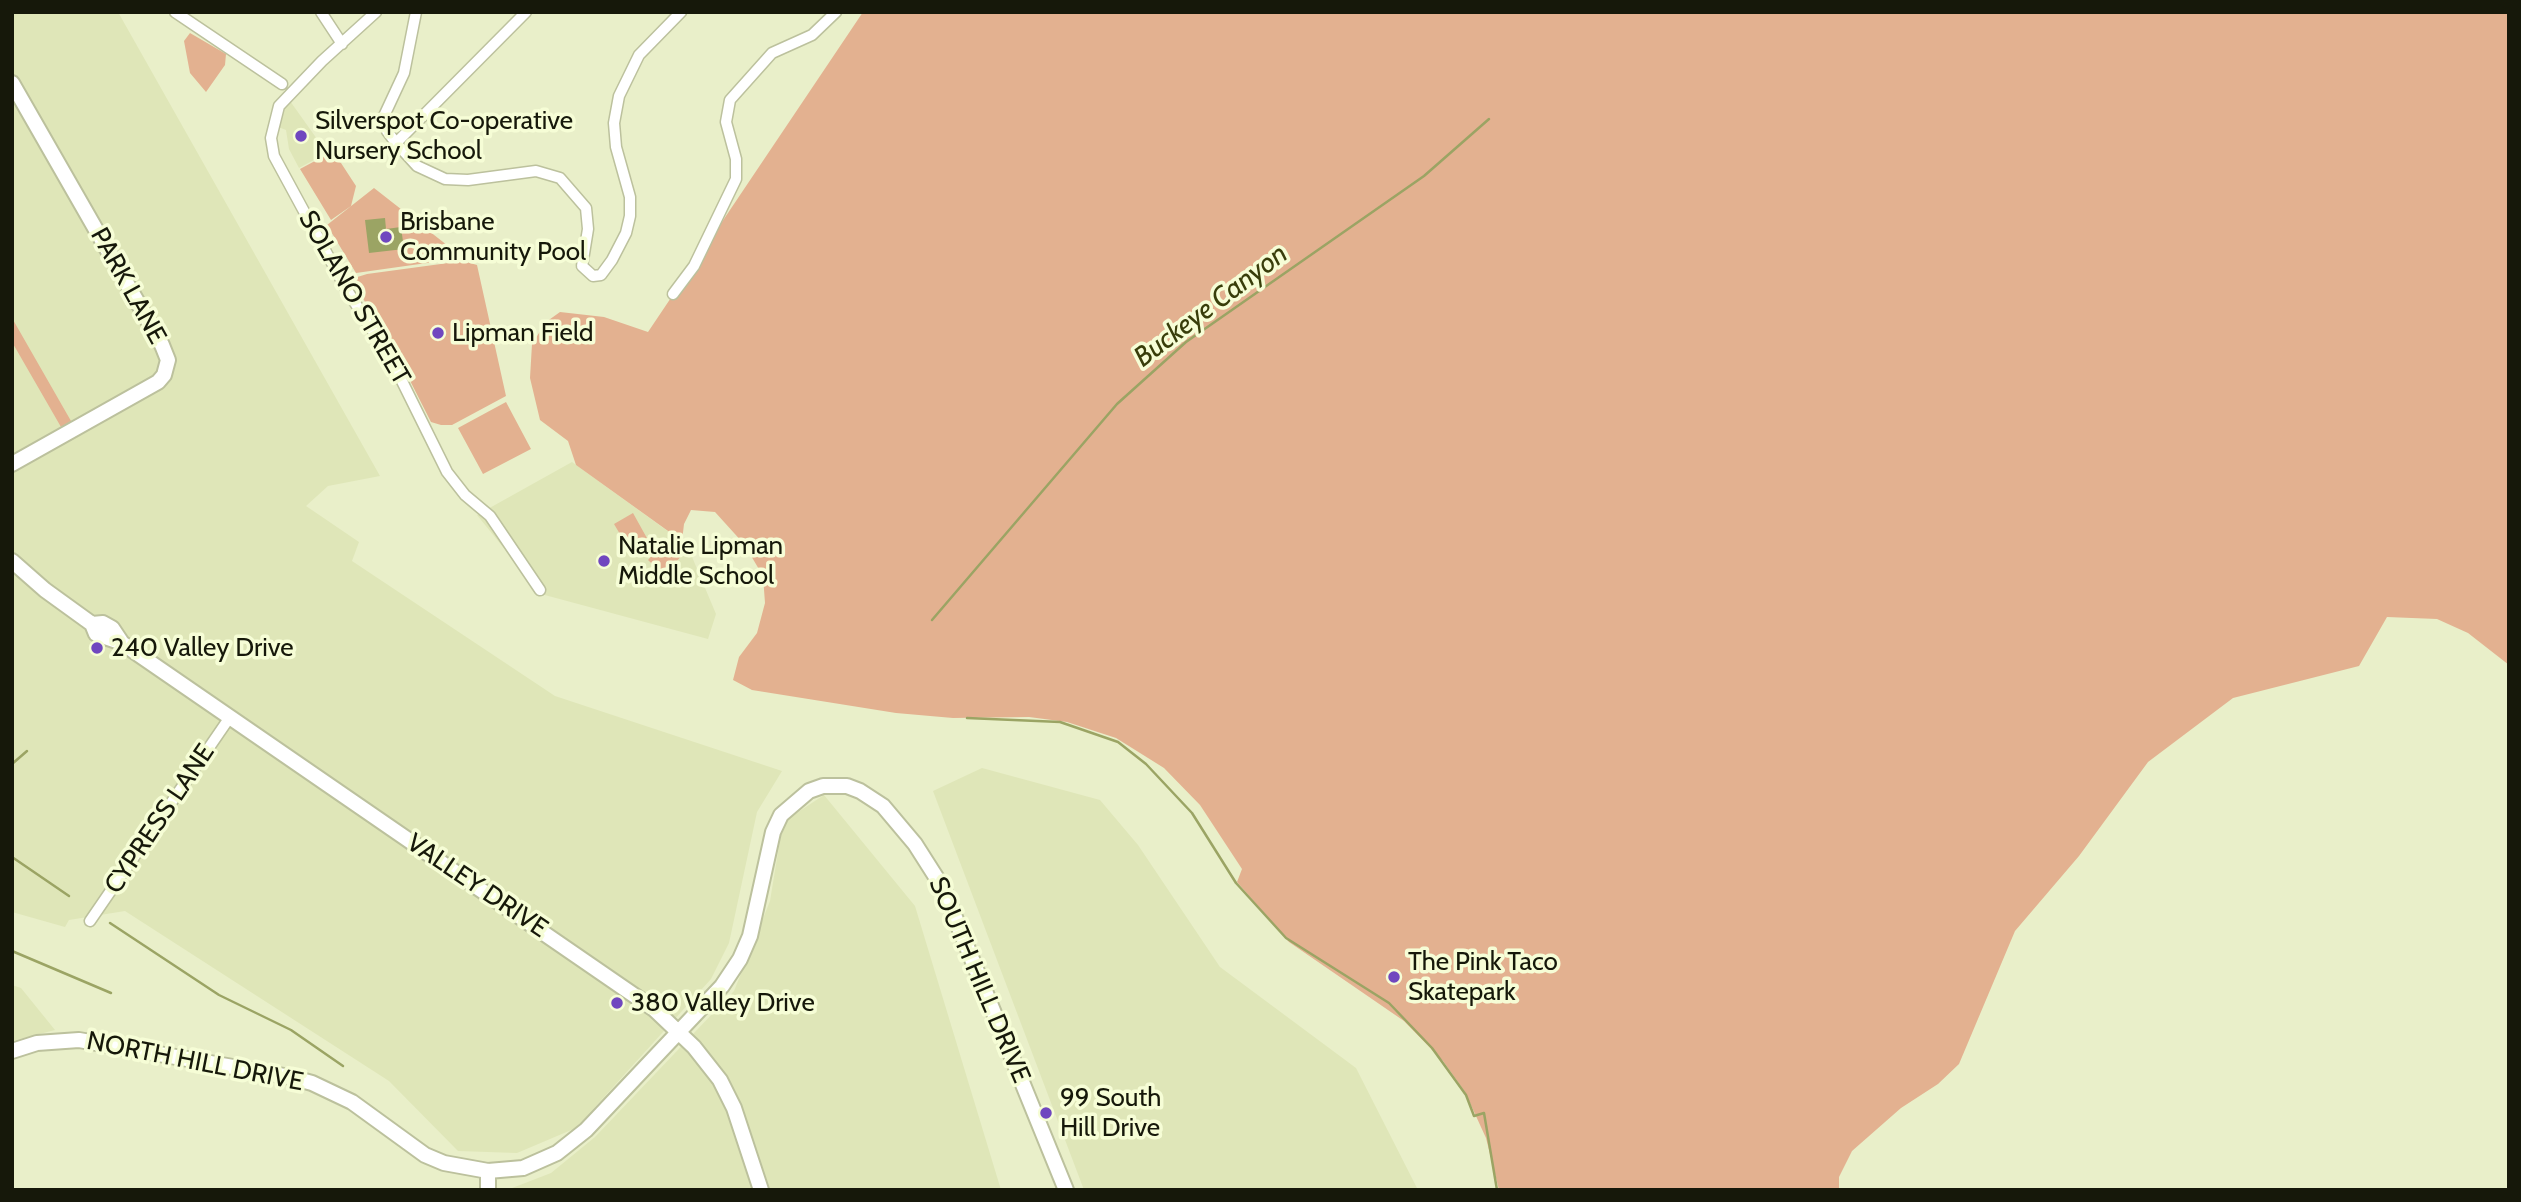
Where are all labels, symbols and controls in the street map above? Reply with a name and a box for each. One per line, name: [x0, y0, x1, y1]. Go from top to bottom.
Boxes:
place label: Silverspot Co-operative Nursery School: [315, 105, 573, 166]
marker: Silverspot Co-operative Nursery School: [293, 128, 309, 144]
street label: SOLANO STREET: [292, 205, 416, 391]
place label: Brisbane Community Pool: [400, 206, 586, 268]
street label: PARK LANE: [83, 223, 173, 349]
marker: Brisbane Community Pool: [378, 229, 394, 245]
water label: Buckeye Canyon: [1128, 237, 1294, 375]
place label: Lipman Field: [452, 317, 593, 349]
marker: Lipman Field: [430, 325, 446, 341]
place label: Natalie Lipman Middle School: [618, 530, 783, 592]
marker: Natalie Lipman Middle School: [596, 553, 612, 569]
place label: 240 Valley Drive: [111, 632, 294, 664]
marker: 240 Valley Drive: [89, 640, 105, 656]
street label: CYPRESS LANE: [99, 738, 221, 900]
street label: VALLEY DRIVE: [401, 827, 553, 945]
street label: SOUTH HILL DRIVE: [922, 872, 1036, 1088]
place label: The Pink Taco Skatepark: [1408, 946, 1558, 1007]
marker: The Pink Taco Skatepark: [1386, 969, 1402, 985]
place label: 380 Valley Drive: [631, 987, 815, 1019]
marker: 380 Valley Drive: [609, 995, 625, 1011]
street label: NORTH HILL DRIVE: [84, 1026, 306, 1098]
place label: 99 South Hill Drive: [1060, 1082, 1161, 1144]
marker: 99 South Hill Drive: [1038, 1105, 1054, 1121]

